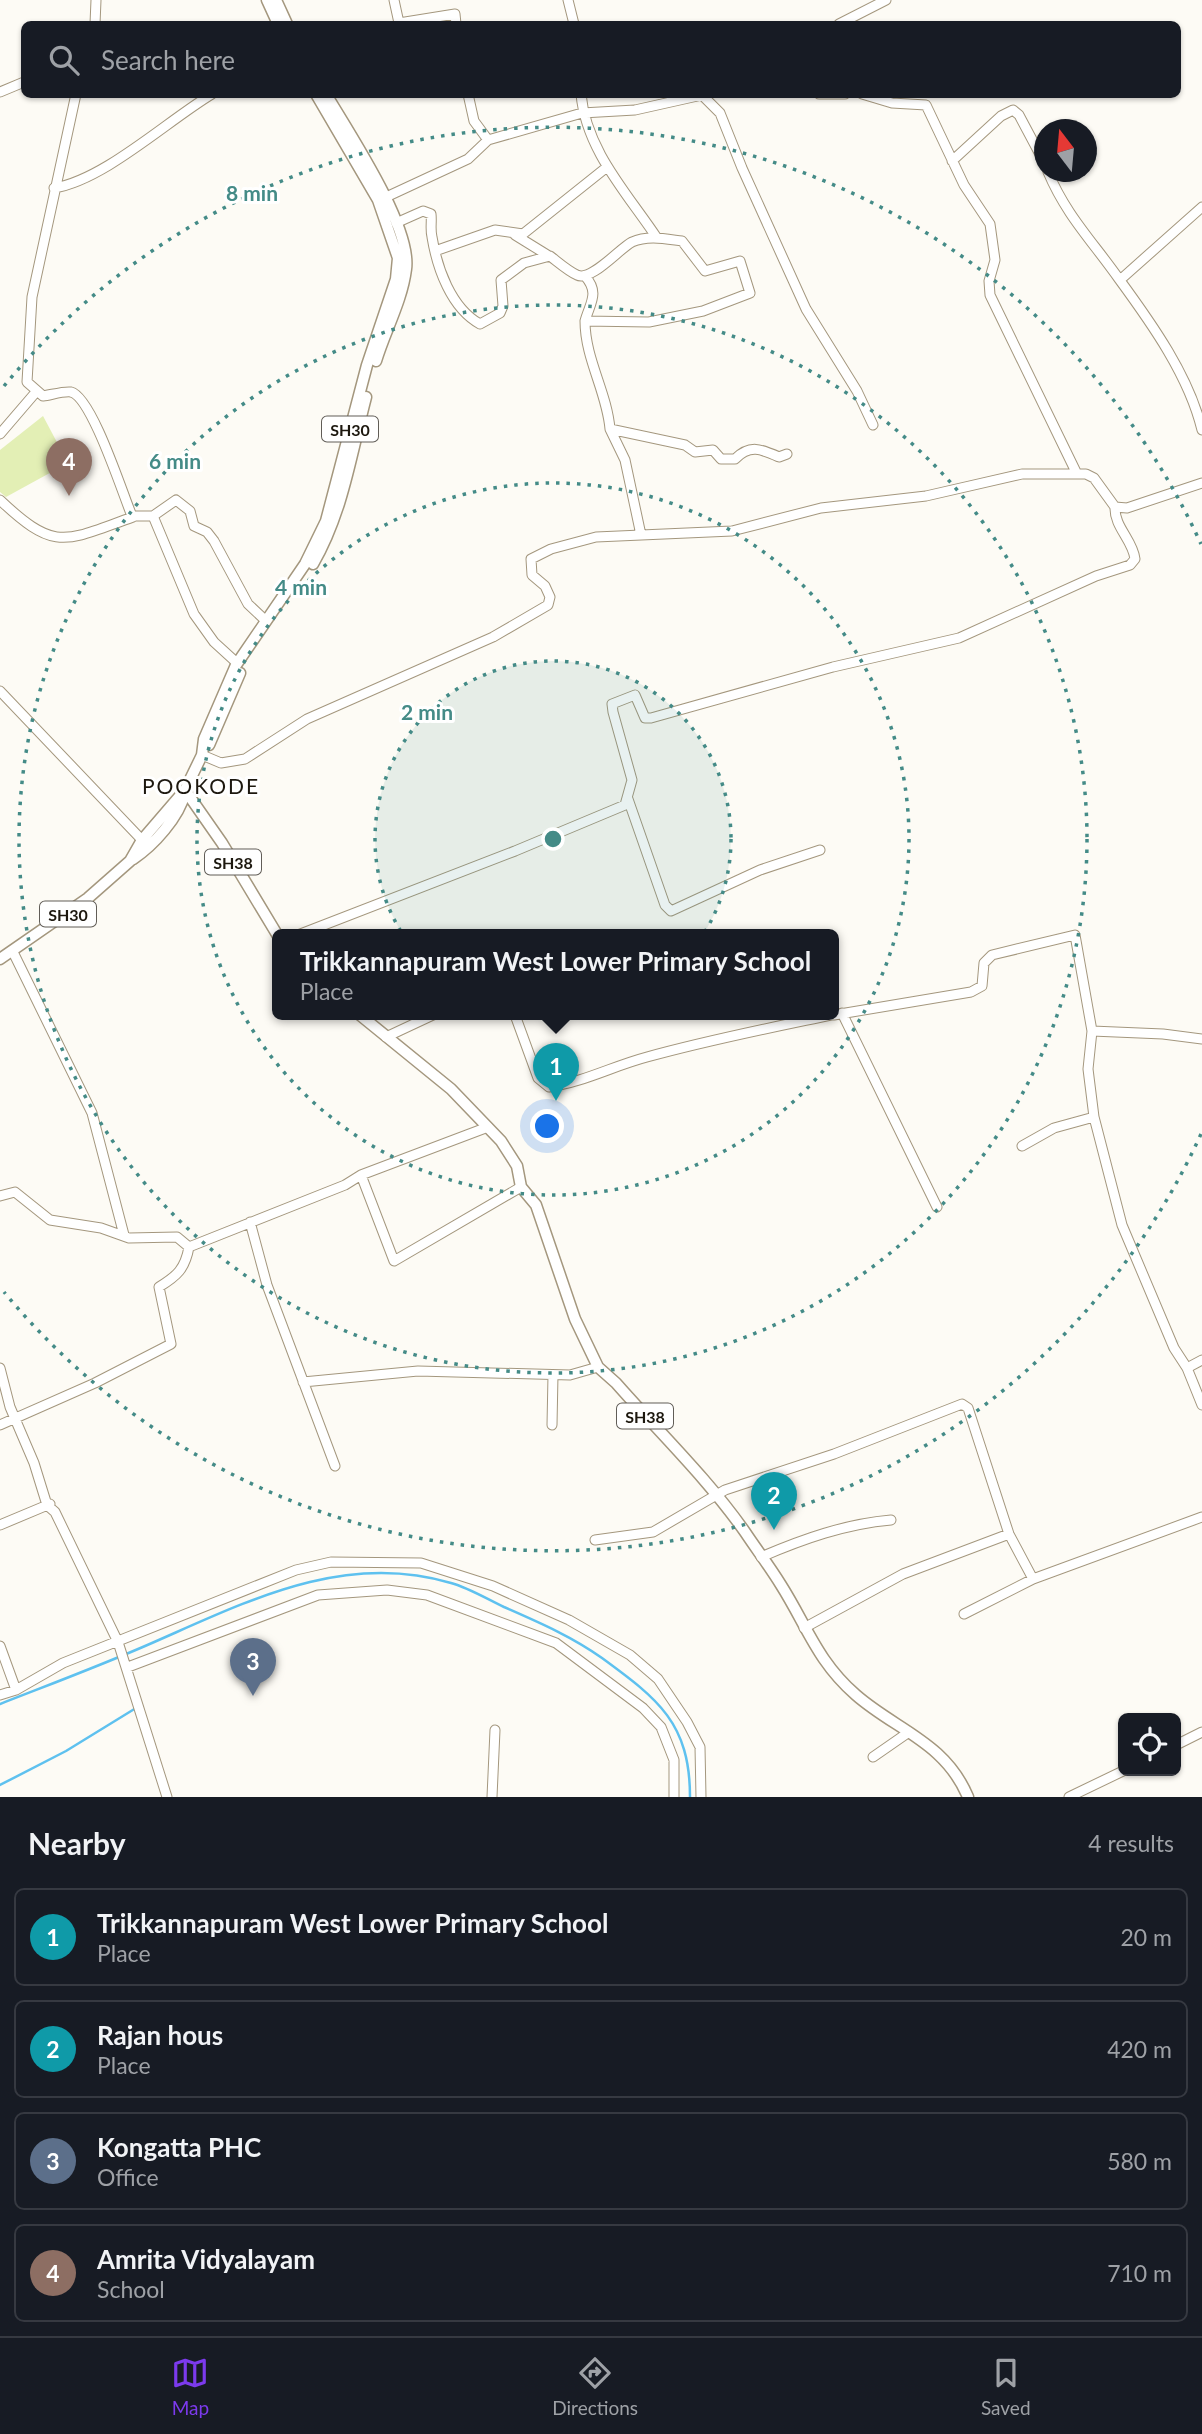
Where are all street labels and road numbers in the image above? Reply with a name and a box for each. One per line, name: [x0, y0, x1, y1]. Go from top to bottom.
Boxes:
road number: SH30: [322, 416, 378, 442]
road number: SH38: [205, 849, 261, 874]
road number: SH30: [40, 902, 96, 926]
road number: SH38: [617, 1404, 673, 1428]

